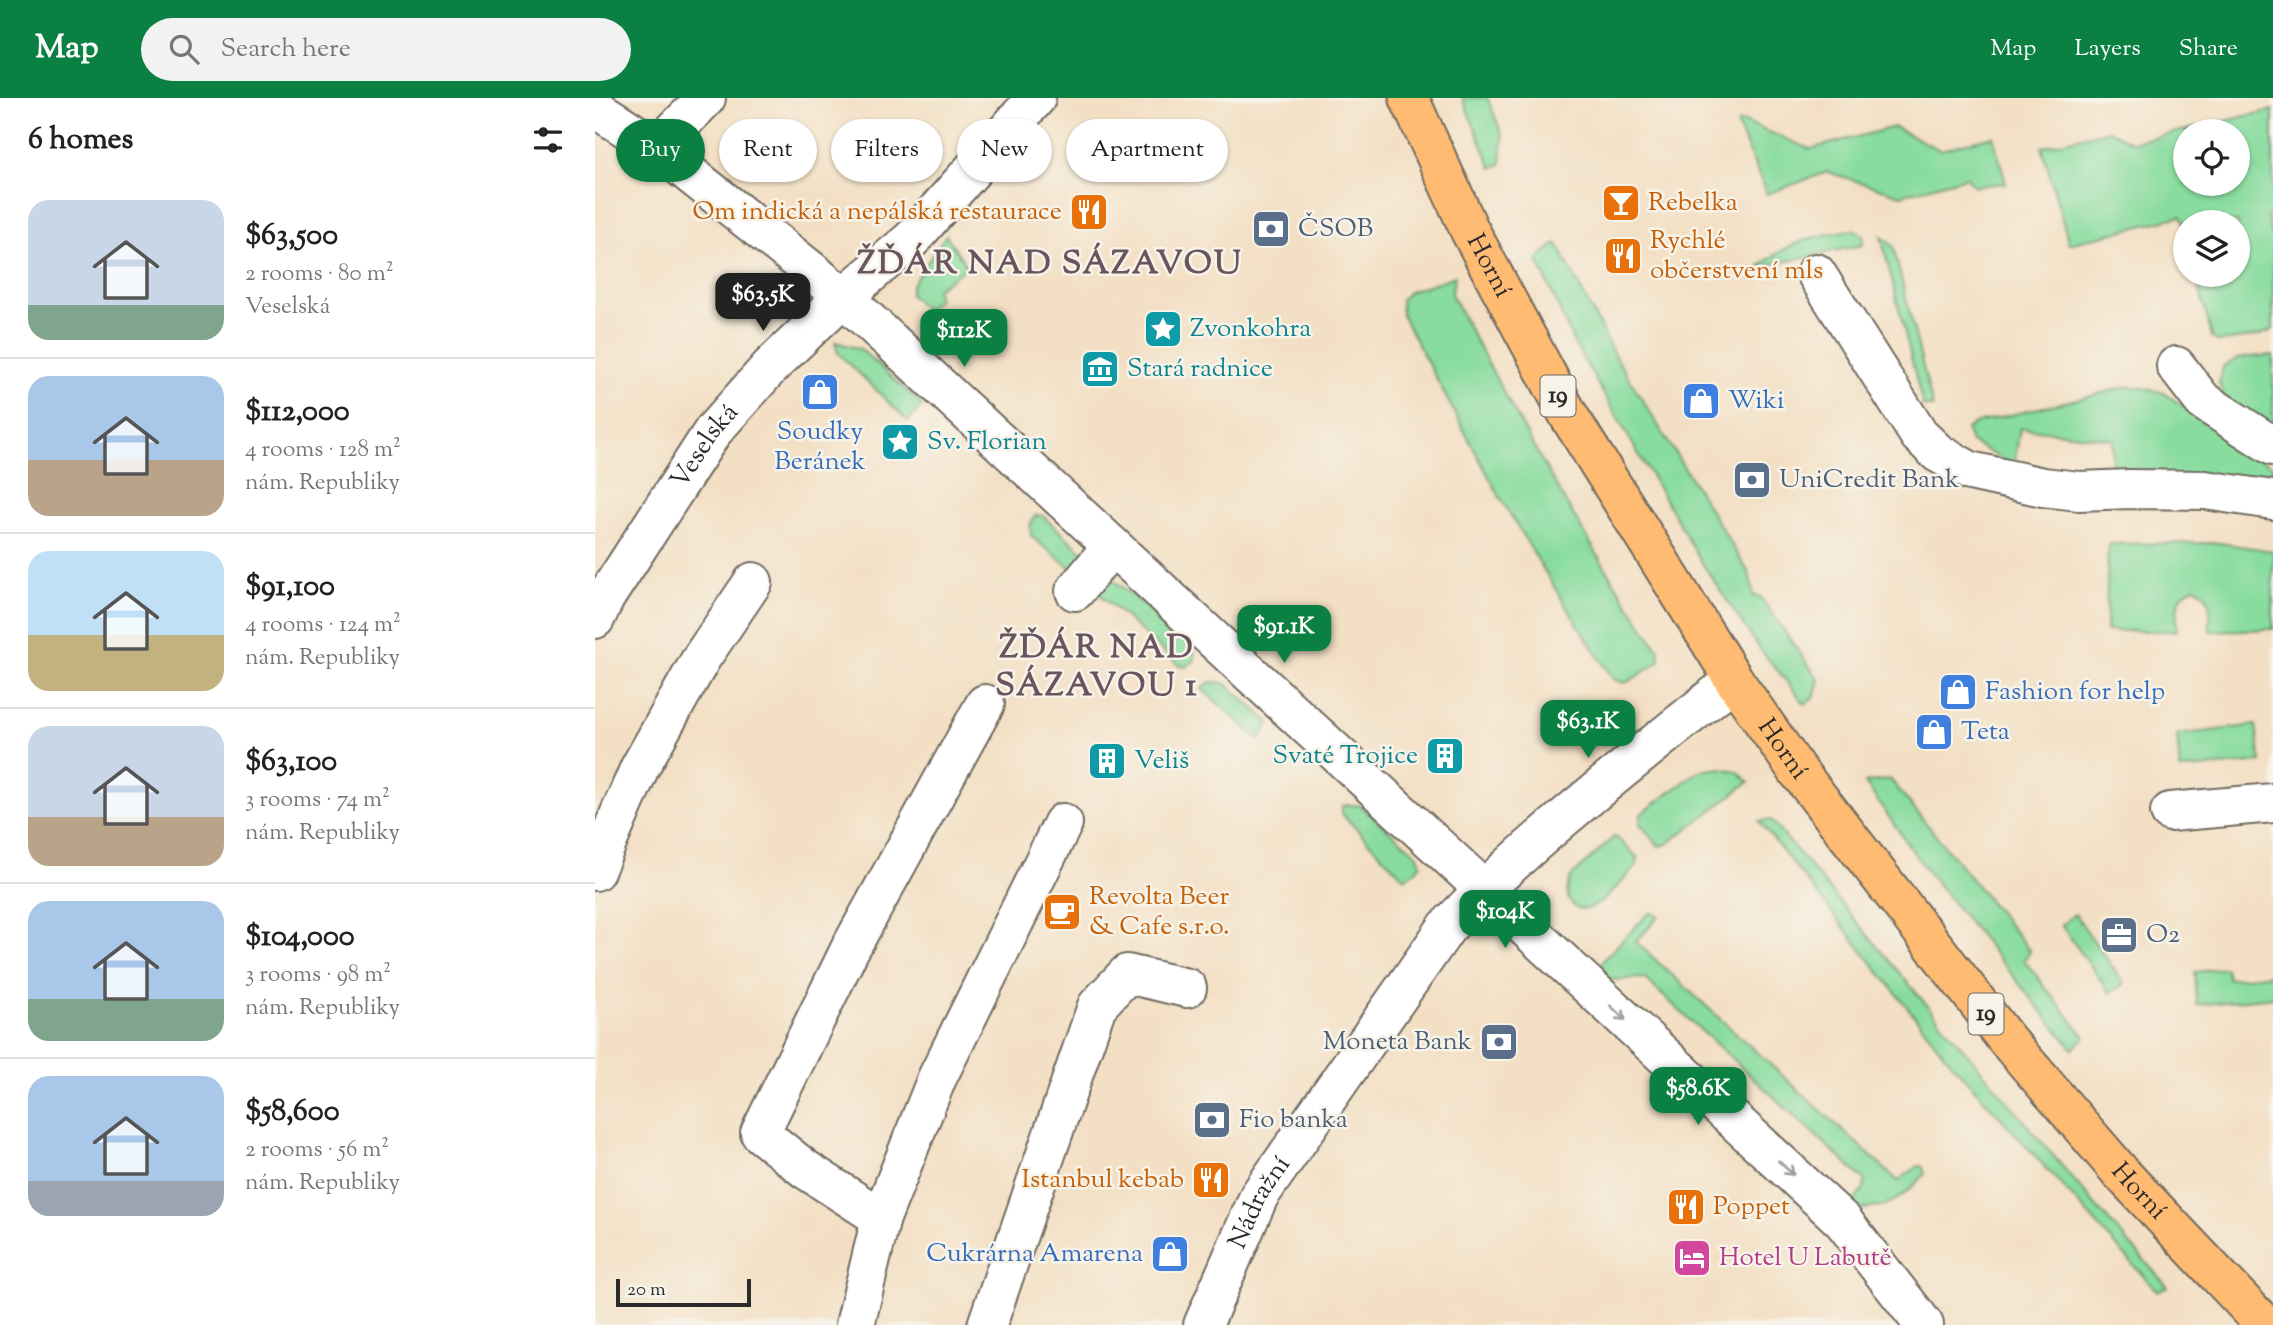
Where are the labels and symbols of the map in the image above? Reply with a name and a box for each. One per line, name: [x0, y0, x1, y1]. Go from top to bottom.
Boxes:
bar icon: Rebelka: [1600, 182, 1642, 224]
place label: Rebelka: [1648, 185, 1738, 222]
restaurant icon: Om indická a nepálská restaurace: [1068, 191, 1110, 233]
place label: Om indická a nepálská restaurace: [692, 194, 1062, 231]
bank icon: ČSOB: [1250, 208, 1292, 250]
place label: ČSOB: [1298, 211, 1373, 248]
place label: Rychlé občerstvení mls: [1650, 223, 1823, 290]
street label: Horní: [1457, 228, 1521, 304]
restaurant icon: Rychlé občerstvení mls: [1602, 235, 1644, 277]
district label: ŽĎÁR NAD SÁZAVOU: [857, 241, 1243, 289]
pin: $63.5K: [706, 274, 820, 333]
place icon: Zvonkohra: [1142, 308, 1184, 350]
pin: $112K: [915, 310, 1013, 369]
place label: Zvonkohra: [1190, 311, 1311, 348]
museum icon: Stará radnice: [1079, 348, 1121, 390]
place label: Stará radnice: [1127, 351, 1273, 388]
shop icon: Soudky Beránek: [799, 371, 841, 413]
road number: 19: [1541, 376, 1576, 416]
shop icon: Wiki: [1680, 380, 1722, 422]
place label: Wiki: [1728, 383, 1784, 420]
street label: Veselská: [662, 395, 747, 496]
place label: Soudky Beránek: [774, 414, 866, 481]
place icon: Sv. Florian: [879, 421, 921, 463]
place label: Sv. Florian: [927, 424, 1047, 461]
bank icon: UniCredit Bank: [1731, 459, 1773, 501]
place label: UniCredit Bank: [1779, 462, 1960, 499]
pin: $91.1K: [1227, 606, 1341, 665]
district label: ŽĎÁR NAD SÁZAVOU 1: [995, 625, 1199, 711]
shop icon: Fashion for help: [1937, 671, 1979, 713]
place label: Fashion for help: [1985, 674, 2165, 711]
pin: $63.1K: [1531, 700, 1645, 760]
street label: Horní: [1748, 711, 1817, 788]
shop icon: Teta: [1913, 711, 1955, 753]
place label: Teta: [1961, 714, 2010, 751]
building icon: Svaté Trojice: [1424, 735, 1466, 777]
place label: Svaté Trojice: [1273, 738, 1418, 775]
building icon: Veliš: [1086, 740, 1128, 782]
place label: Veliš: [1134, 743, 1189, 780]
place label: Revolta Beer & Cafe s.r.o.: [1089, 879, 1230, 946]
pin: $104K: [1456, 890, 1554, 950]
cafe icon: Revolta Beer & Cafe s.r.o.: [1041, 891, 1083, 933]
office icon: O2: [2098, 914, 2140, 956]
place label: O2: [2146, 917, 2180, 954]
road number: 19: [1969, 994, 2003, 1034]
one-way arrow: [1609, 1005, 1626, 1022]
bank icon: Moneta Bank: [1478, 1021, 1520, 1063]
place label: Moneta Bank: [1323, 1024, 1472, 1061]
pin: $58.6K: [1641, 1068, 1755, 1127]
bank icon: Fio banka: [1191, 1099, 1233, 1141]
place label: Fio banka: [1239, 1102, 1348, 1139]
street label: Nádražní: [1220, 1149, 1300, 1255]
street label: Horní: [2102, 1155, 2175, 1229]
restaurant icon: Istanbul kebab: [1190, 1159, 1232, 1201]
one-way arrow: [1776, 1159, 1794, 1175]
place label: Istanbul kebab: [1022, 1162, 1184, 1199]
restaurant icon: Poppet: [1665, 1186, 1707, 1228]
place label: Poppet: [1713, 1189, 1790, 1226]
shop icon: Cukrárna Amarena: [1149, 1233, 1191, 1275]
place label: Cukrárna Amarena: [926, 1236, 1143, 1273]
hotel icon: Hotel U Labutě: [1671, 1237, 1713, 1279]
place label: Hotel U Labutě: [1719, 1240, 1892, 1277]
scale bar: [616, 1276, 751, 1308]

